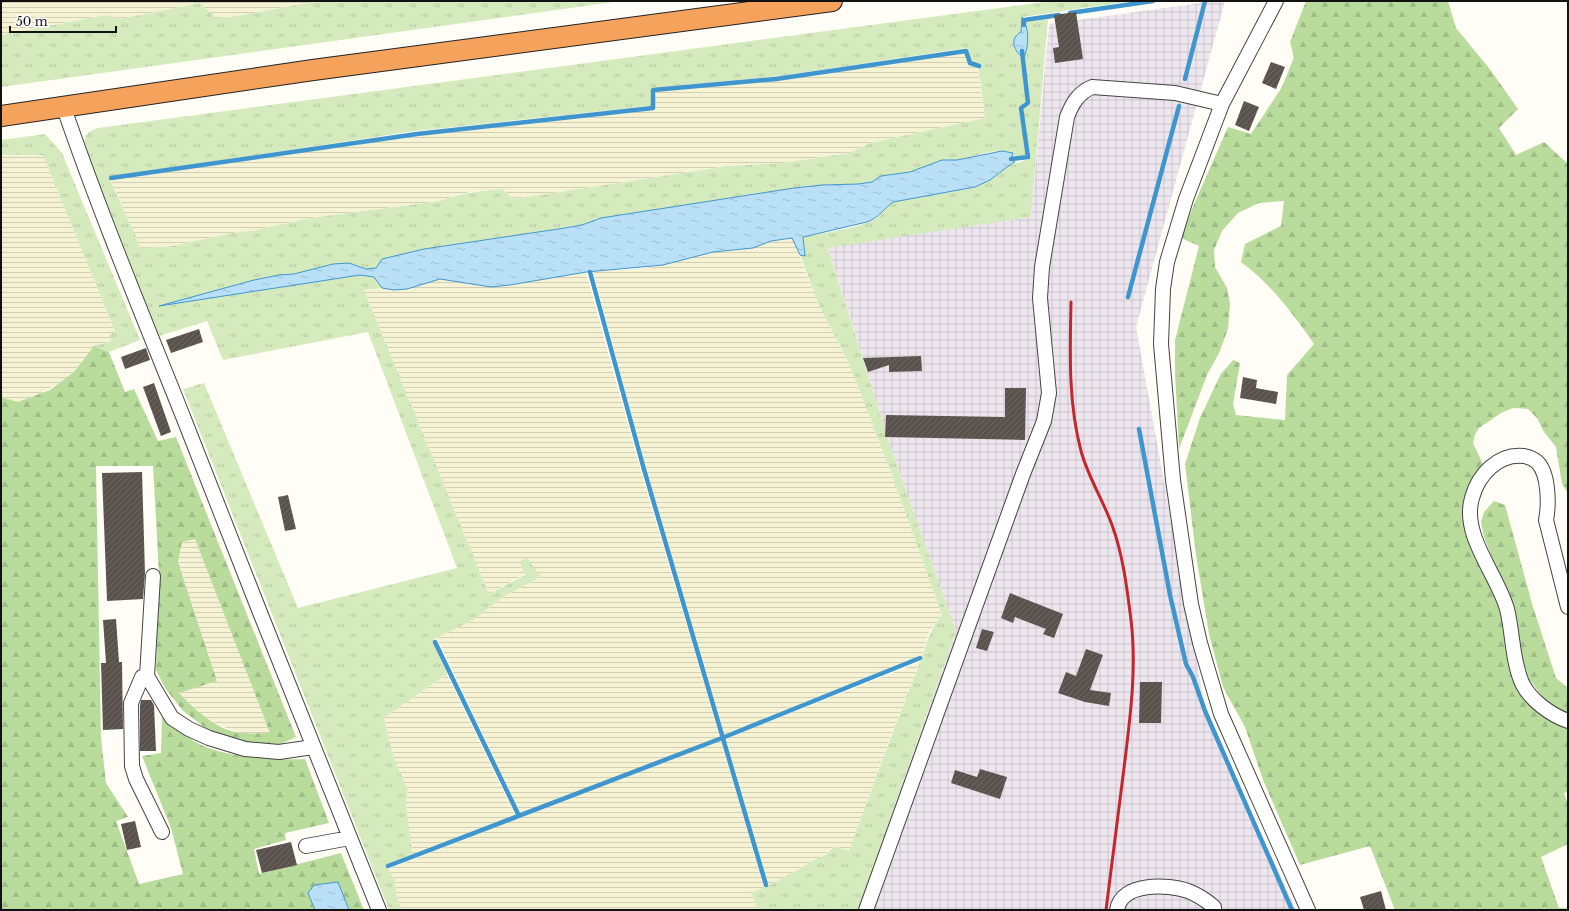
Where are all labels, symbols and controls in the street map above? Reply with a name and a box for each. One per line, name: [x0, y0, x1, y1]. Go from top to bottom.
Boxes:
scale bar: [10, 8, 116, 34]
text: 50 m: [16, 14, 48, 29]

